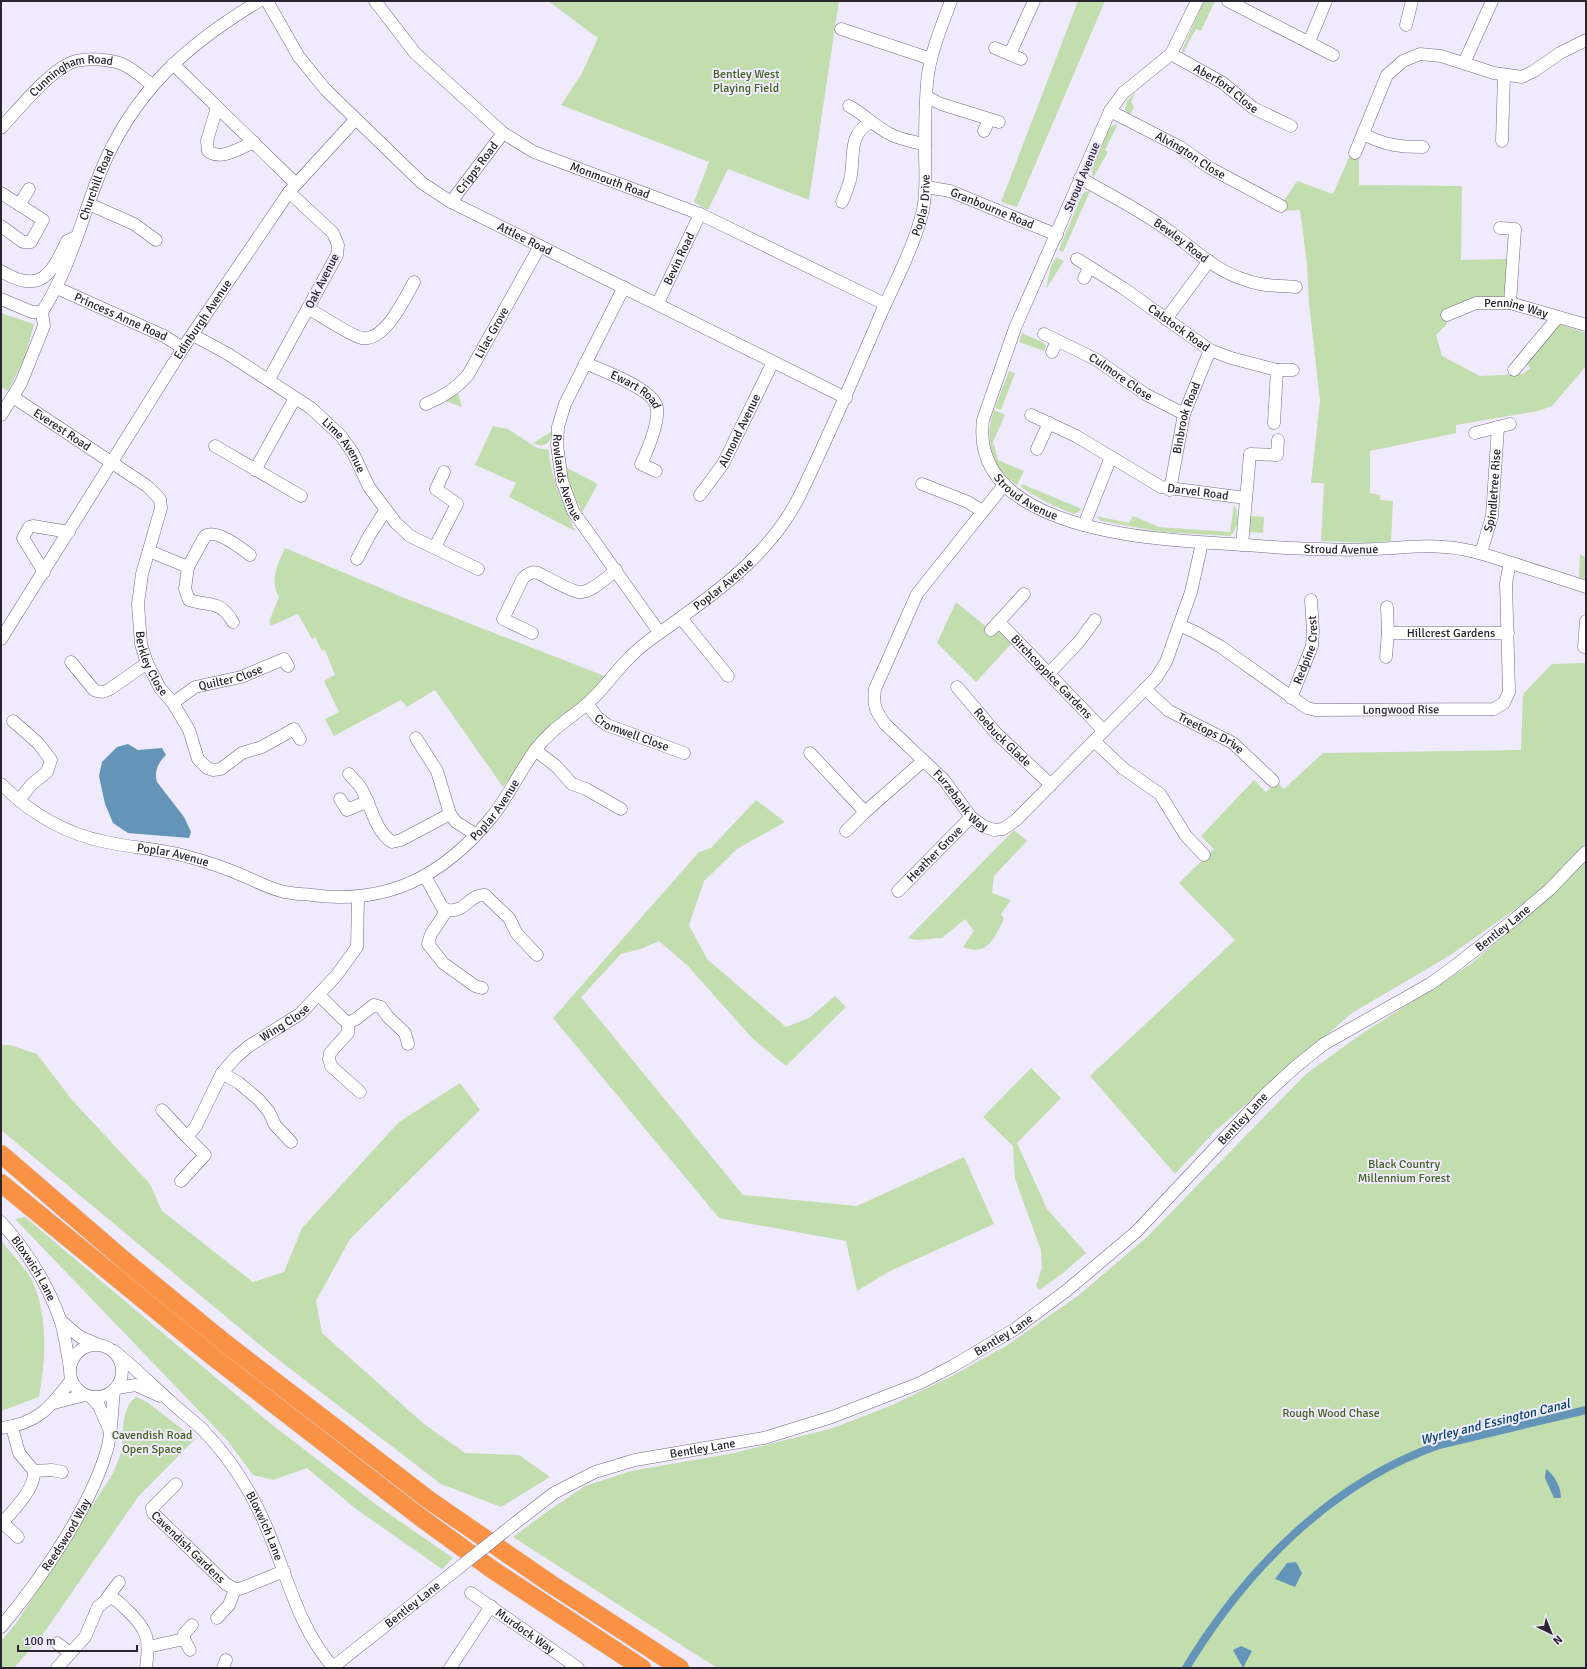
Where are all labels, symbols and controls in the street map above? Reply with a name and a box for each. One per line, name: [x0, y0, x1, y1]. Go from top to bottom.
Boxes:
street label: Cunningham Road: [26, 52, 114, 100]
street label: Aberford Close: [1191, 61, 1260, 117]
park label: Bentley West Playing Field: [713, 67, 779, 96]
street label: Alvington Close: [1153, 129, 1228, 183]
street label: Cripps Road: [453, 139, 502, 197]
street label: Stroud Avenue: [1061, 140, 1104, 214]
street label: Churchill Road: [76, 147, 118, 223]
street label: Monmouth Road: [568, 159, 652, 203]
street label: Poplar Drive: [909, 174, 934, 238]
street label: Granbourne Road: [948, 185, 1036, 233]
street label: Bewley Road: [1150, 215, 1211, 267]
street label: Attlee Road: [495, 219, 555, 259]
street label: Bevin Road: [660, 230, 698, 288]
street label: Oak Avenue: [302, 251, 343, 311]
street label: Edinburgh Avenue: [171, 277, 235, 362]
street label: Princess Anne Road: [72, 290, 170, 345]
street label: Pennine Way: [1484, 296, 1550, 322]
street label: Calstock Road: [1145, 301, 1212, 355]
street label: Lilac Grove: [472, 305, 512, 361]
street label: Culmore Close: [1086, 350, 1155, 404]
street label: Ewart Road: [608, 368, 664, 411]
street label: Binbrook Road: [1170, 380, 1204, 455]
street label: Almond Avenue: [716, 392, 764, 470]
street label: Everest Road: [30, 406, 94, 455]
street label: Lime Avenue: [318, 415, 368, 475]
street label: Rowlands Avenue: [549, 434, 585, 524]
street label: Spindletree Rise: [1481, 449, 1504, 534]
street label: Stroud Avenue: [990, 471, 1060, 524]
street label: Darvel Road: [1166, 481, 1229, 504]
street label: Stroud Avenue: [1304, 542, 1379, 558]
street label: Poplar Avenue: [691, 556, 757, 614]
street label: Redpine Crest: [1290, 615, 1321, 687]
street label: Hillcrest Gardens: [1407, 626, 1495, 641]
street label: Berkley Close: [132, 631, 171, 699]
street label: Birchcoppice Gardens: [1007, 632, 1095, 722]
street label: Quilter Close: [197, 662, 265, 694]
street label: Longwood Rise: [1362, 702, 1439, 718]
street label: Roebuck Glade: [970, 705, 1034, 770]
street label: Treetops Drive: [1175, 710, 1247, 757]
street label: Cromwell Close: [591, 711, 671, 755]
street label: Furzebank Way: [930, 767, 990, 835]
street label: Poplar Avenue: [467, 777, 523, 844]
street label: Heather Grove: [904, 823, 966, 886]
street label: Poplar Avenue: [136, 840, 211, 870]
street label: Bentley Lane: [1472, 902, 1534, 955]
street label: Wing Close: [257, 1001, 313, 1045]
street label: Bentley Lane: [1215, 1090, 1271, 1148]
park label: Black Country Millennium Forest: [1358, 1157, 1450, 1186]
street label: Bloxwich Lane: [8, 1233, 59, 1304]
street label: Bentley Lane: [972, 1311, 1036, 1360]
water label: Wyrley and Essington Canal: [1419, 1395, 1573, 1448]
park label: Rough Wood Chase: [1282, 1406, 1380, 1421]
park label: Cavendish Road Open Space: [112, 1428, 192, 1457]
street label: Bentley Lane: [669, 1436, 737, 1462]
street label: Bloxwich Lane: [242, 1489, 286, 1563]
street label: Reedswood Way: [39, 1496, 94, 1574]
street label: Cavendish Gardens: [148, 1508, 228, 1587]
street label: Bentley Lane: [382, 1578, 443, 1631]
street label: Murdock Way: [492, 1605, 558, 1657]
north arrow: [1531, 1613, 1571, 1653]
scale bar: [18, 1627, 137, 1653]
text: N: [1550, 1633, 1565, 1647]
text: 100 m: [24, 1634, 56, 1649]

